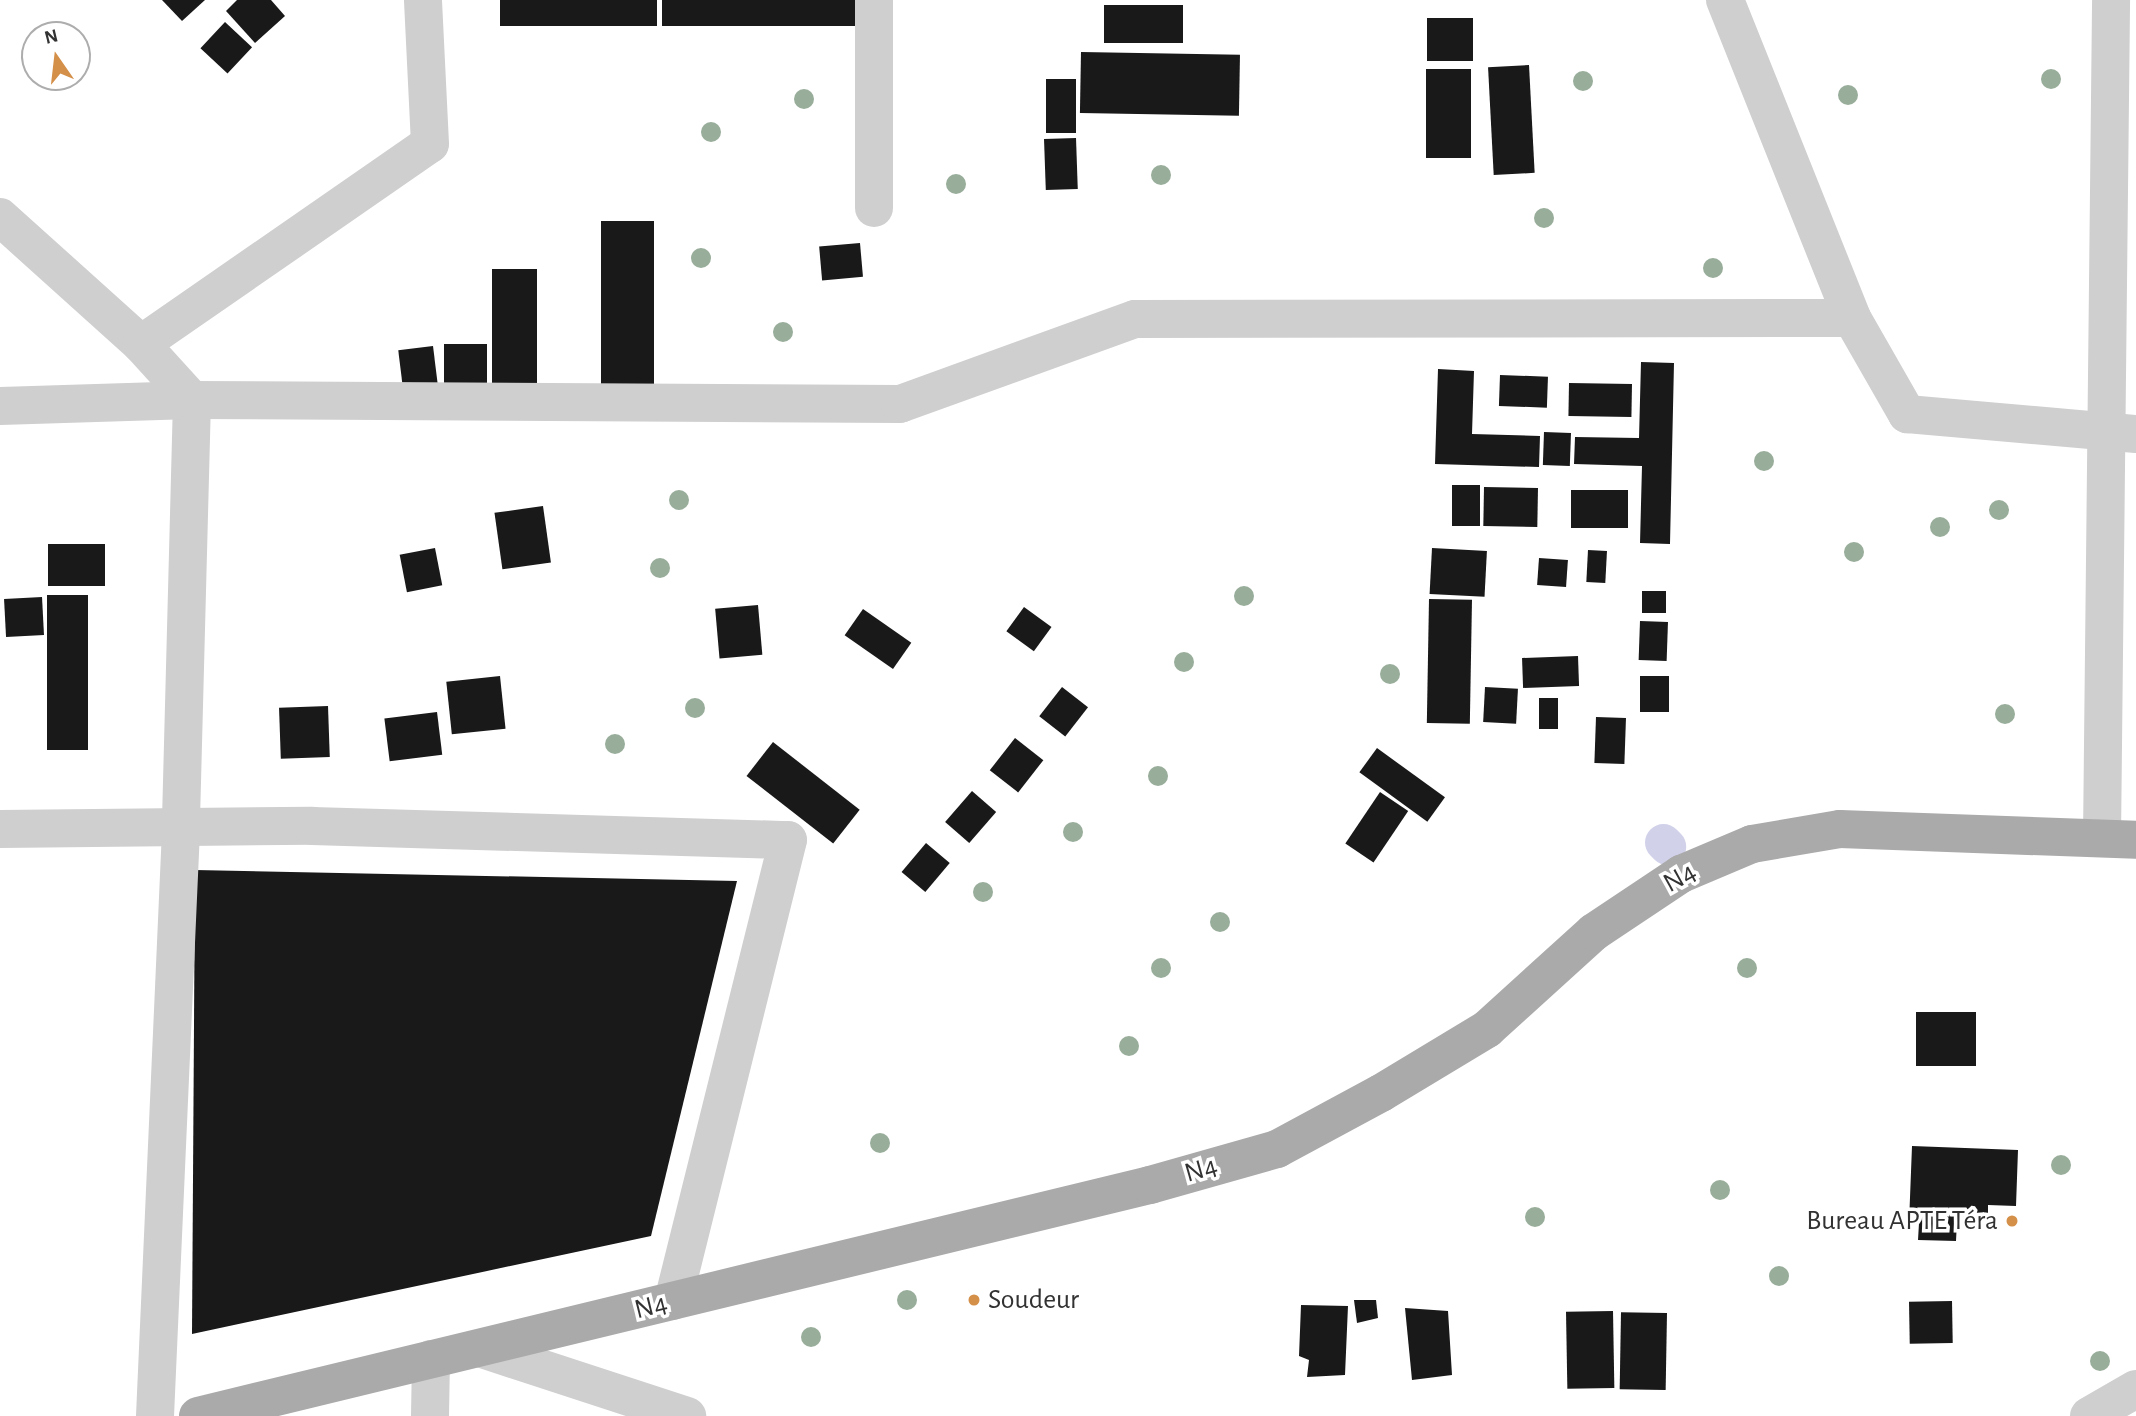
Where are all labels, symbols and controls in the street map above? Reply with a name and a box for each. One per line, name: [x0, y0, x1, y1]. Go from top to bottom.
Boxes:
north arrow: [21, 21, 91, 91]
text: N: [43, 26, 60, 48]
street label: N4: [1658, 855, 1702, 901]
street label: N4: [1181, 1149, 1221, 1191]
place label: Bureau APTE Téra: [1806, 1204, 1998, 1238]
marker: Bureau APTE Téra: [2004, 1213, 2020, 1229]
place label: Soudeur: [988, 1283, 1079, 1317]
street label: N4: [631, 1287, 671, 1327]
marker: Soudeur: [966, 1292, 982, 1308]

